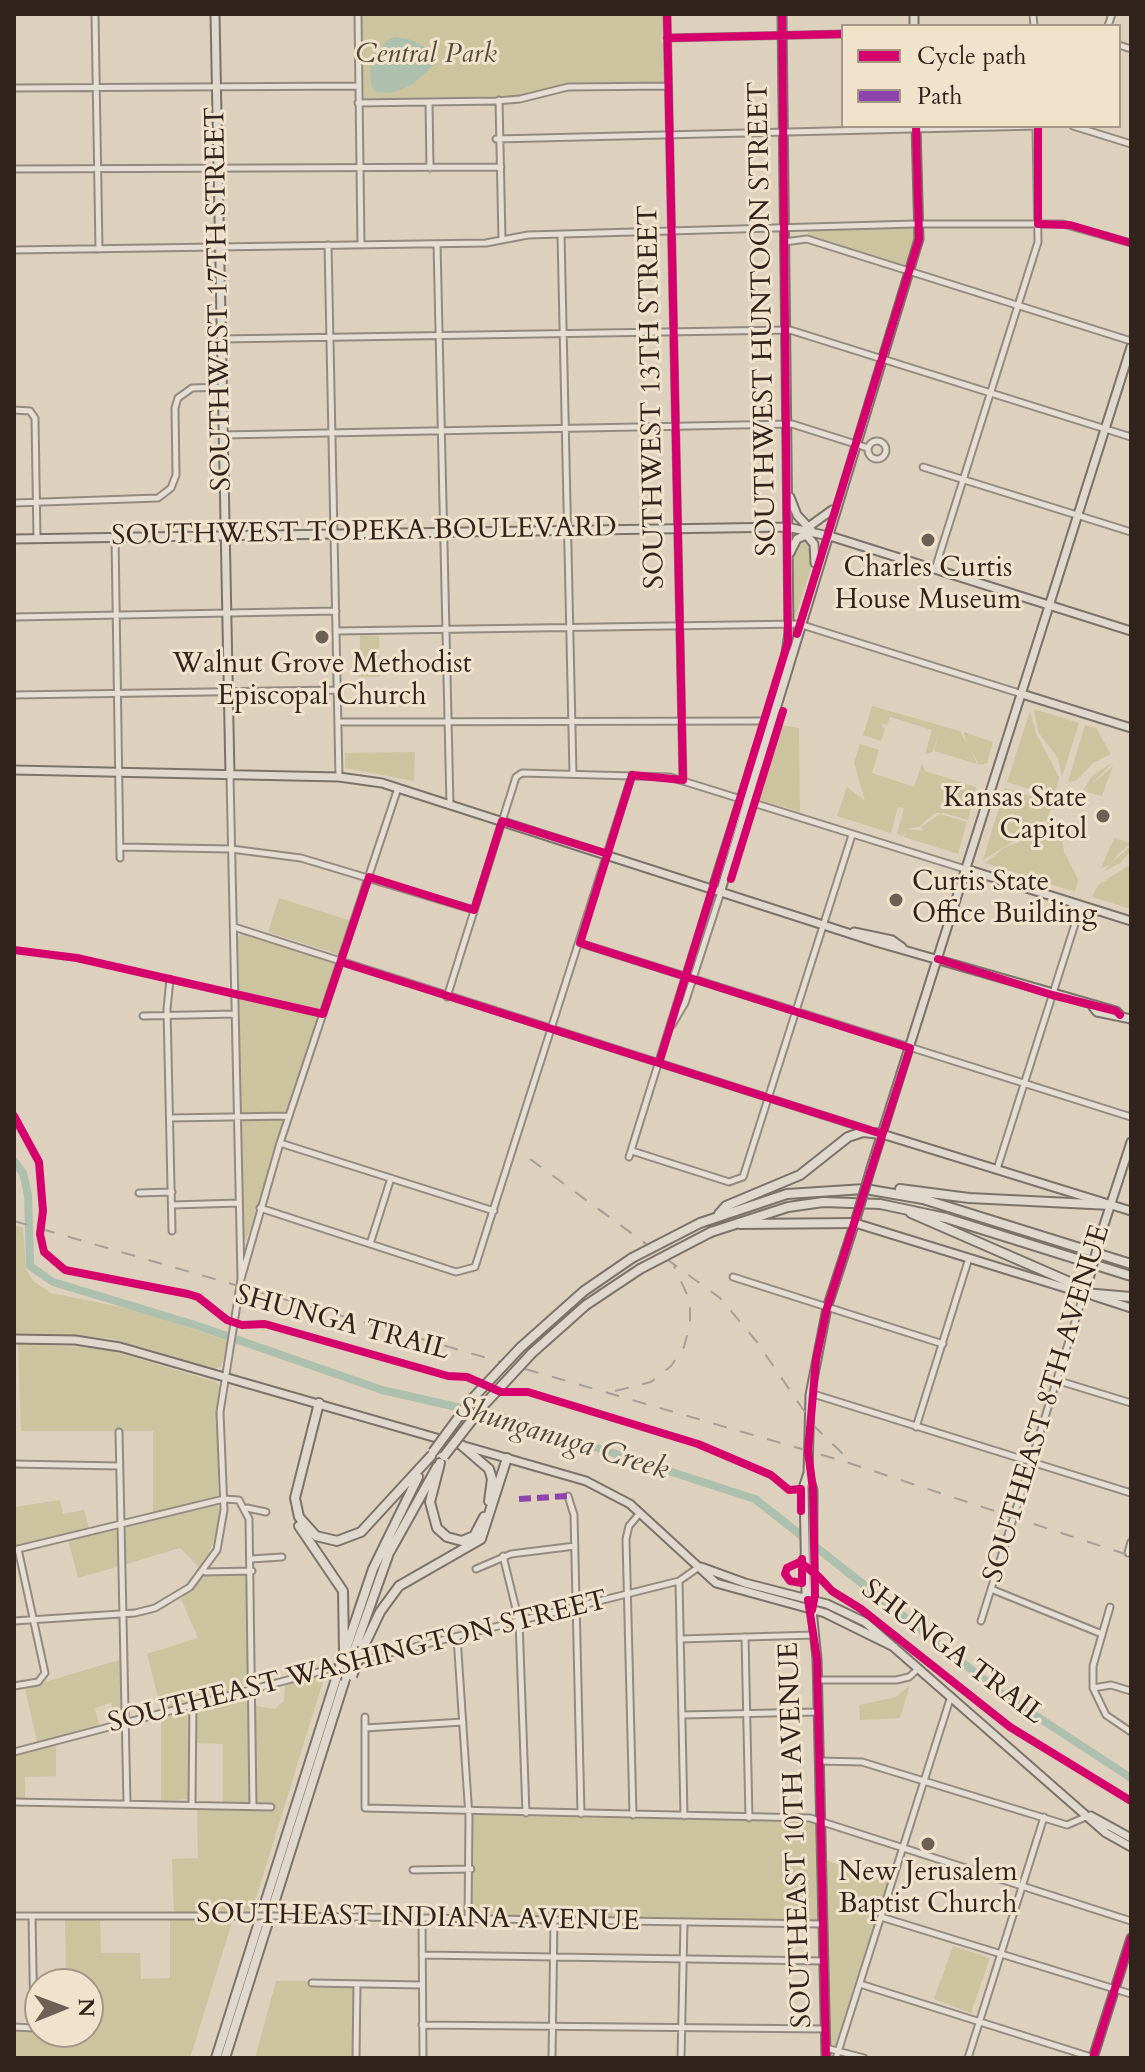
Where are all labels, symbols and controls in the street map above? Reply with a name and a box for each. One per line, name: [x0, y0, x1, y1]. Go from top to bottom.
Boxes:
legend: [841, 24, 1121, 128]
park label: Central Park: [355, 39, 497, 73]
text: Cycle path: [917, 40, 1026, 73]
text: Path: [917, 80, 962, 113]
street label: SOUTHWEST HUNTOON STREET: [743, 81, 785, 557]
street label: SOUTHWEST 17TH STREET: [200, 106, 240, 492]
street label: SOUTHWEST 13TH STREET: [633, 204, 673, 590]
street label: SOUTHWEST TOPEKA BOULEVARD: [111, 512, 617, 554]
marker: Charles Curtis House Museum: [919, 531, 937, 549]
place label: Charles Curtis House Museum: [835, 553, 1021, 619]
marker: Walnut Grove Methodist Episcopal Church: [313, 628, 331, 646]
place label: Walnut Grove Methodist Episcopal Church: [172, 649, 472, 715]
place label: Kansas State Capitol: [943, 783, 1087, 849]
marker: Kansas State Capitol: [1094, 807, 1112, 825]
place label: Curtis State Office Building: [912, 867, 1097, 933]
marker: Curtis State Office Building: [887, 891, 905, 909]
street label: SOUTHEAST 8TH AVENUE: [978, 1221, 1118, 1587]
street label: SHUNGA TRAIL: [231, 1279, 453, 1369]
water label: Shunganuga Creek: [451, 1391, 673, 1489]
street label: SHUNGA TRAIL: [854, 1573, 1050, 1733]
street label: SOUTHEAST WASHINGTON STREET: [105, 1585, 611, 1741]
street label: SOUTHEAST 10TH AVENUE: [773, 1641, 821, 2029]
marker: New Jerusalem Baptist Church: [919, 1835, 937, 1853]
place label: New Jerusalem Baptist Church: [838, 1857, 1018, 1923]
street label: SOUTHEAST INDIANA AVENUE: [196, 1898, 640, 1940]
north arrow: [24, 1968, 104, 2048]
text: N: [71, 1998, 101, 2017]

